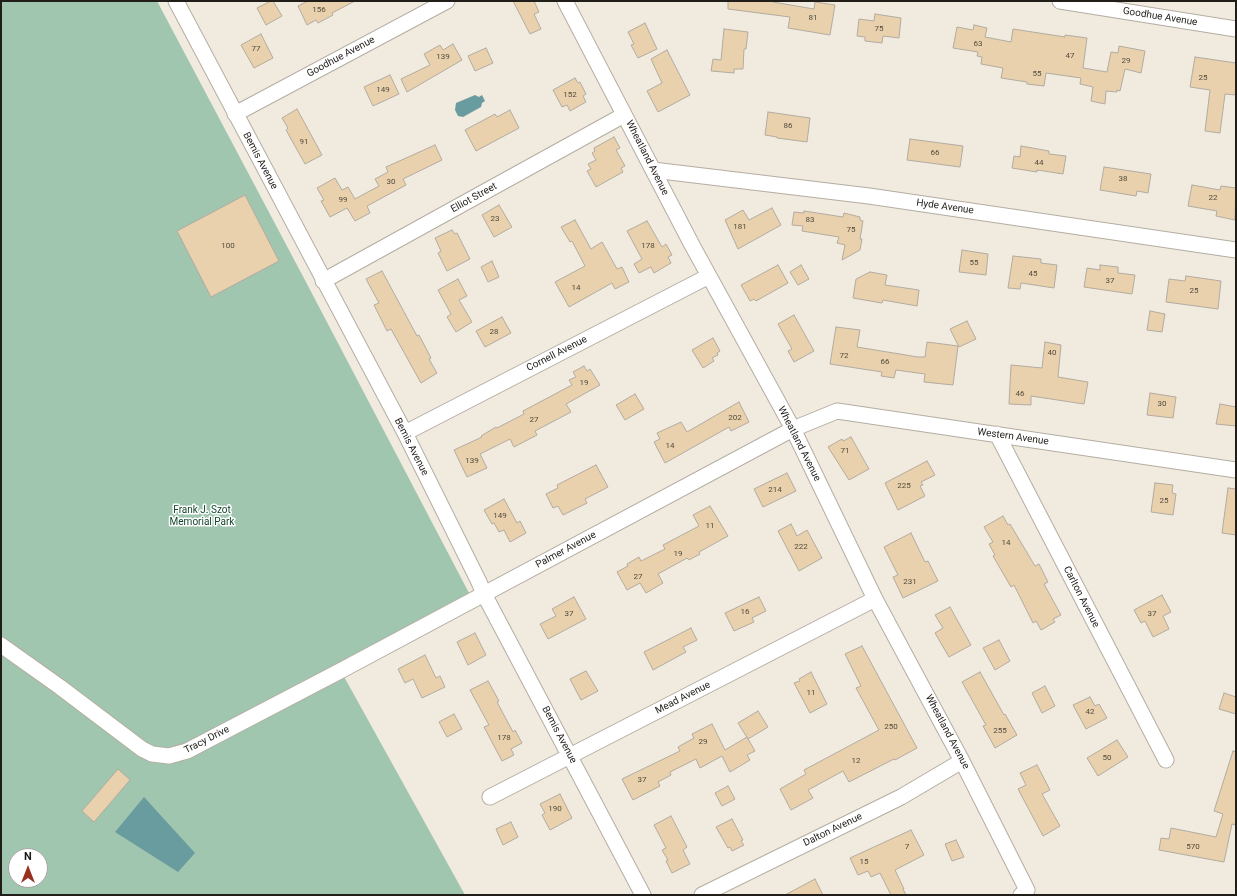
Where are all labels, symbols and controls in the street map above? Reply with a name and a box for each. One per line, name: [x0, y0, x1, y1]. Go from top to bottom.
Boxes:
house number: 156: [312, 5, 326, 15]
street label: Goodhue Avenue: [1122, 5, 1198, 29]
house number: 81: [809, 13, 817, 23]
house number: 75: [875, 24, 883, 34]
street label: Goodhue Avenue: [305, 34, 377, 80]
house number: 63: [974, 39, 982, 49]
house number: 77: [252, 44, 260, 54]
house number: 47: [1066, 51, 1074, 61]
house number: 139: [436, 52, 450, 62]
house number: 29: [1122, 56, 1130, 66]
house number: 55: [1033, 69, 1041, 79]
house number: 25: [1199, 73, 1207, 83]
house number: 149: [376, 85, 390, 95]
house number: 152: [563, 90, 577, 100]
street label: Wheatland Avenue: [623, 118, 671, 198]
house number: 86: [784, 121, 792, 131]
street label: Bemis Avenue: [240, 130, 280, 192]
house number: 91: [300, 137, 308, 147]
house number: 66: [931, 148, 939, 158]
house number: 44: [1035, 158, 1043, 168]
house number: 38: [1119, 174, 1127, 184]
house number: 30: [387, 177, 395, 187]
street label: Elliot Street: [449, 180, 499, 216]
house number: 22: [1209, 193, 1217, 203]
house number: 99: [339, 195, 347, 205]
street label: Hyde Avenue: [915, 197, 975, 217]
house number: 23: [491, 214, 499, 224]
house number: 83: [806, 215, 814, 225]
house number: 181: [733, 222, 747, 232]
house number: 75: [847, 225, 855, 235]
house number: 100: [221, 241, 235, 251]
house number: 178: [641, 241, 655, 251]
house number: 55: [970, 258, 978, 268]
house number: 45: [1029, 269, 1037, 279]
house number: 37: [1106, 276, 1114, 286]
house number: 14: [572, 283, 580, 293]
house number: 25: [1190, 286, 1198, 296]
house number: 28: [490, 327, 498, 337]
street label: Cornell Avenue: [525, 334, 589, 374]
house number: 40: [1048, 348, 1056, 358]
house number: 72: [840, 351, 848, 361]
house number: 66: [881, 357, 889, 367]
house number: 19: [580, 378, 588, 388]
house number: 46: [1016, 389, 1024, 399]
house number: 30: [1158, 399, 1166, 409]
street label: Wheatland Avenue: [775, 404, 823, 484]
house number: 202: [728, 413, 742, 423]
house number: 27: [530, 415, 538, 425]
street label: Bemis Avenue: [391, 416, 431, 478]
street label: Western Avenue: [977, 426, 1049, 448]
house number: 14: [666, 441, 674, 451]
house number: 71: [841, 446, 849, 456]
house number: 139: [465, 456, 479, 466]
house number: 225: [897, 481, 911, 491]
house number: 214: [768, 485, 782, 495]
house number: 25: [1160, 496, 1168, 506]
park label: Frank J. Szot Memorial Park: [170, 504, 234, 528]
house number: 149: [493, 511, 507, 521]
house number: 11: [706, 521, 714, 531]
street label: Palmer Avenue: [534, 529, 598, 571]
house number: 14: [1002, 538, 1010, 548]
house number: 222: [794, 542, 808, 552]
house number: 19: [674, 549, 682, 559]
street label: Carlton Avenue: [1060, 564, 1102, 630]
house number: 27: [634, 572, 642, 582]
house number: 231: [903, 577, 917, 587]
house number: 16: [741, 607, 749, 617]
house number: 37: [565, 609, 573, 619]
house number: 37: [1148, 609, 1156, 619]
street label: Mead Avenue: [653, 679, 713, 717]
house number: 11: [807, 688, 815, 698]
street label: Wheatland Avenue: [922, 693, 972, 771]
street label: Bemis Avenue: [539, 704, 579, 766]
house number: 42: [1086, 707, 1094, 717]
house number: 250: [884, 722, 898, 732]
street label: Tracy Drive: [182, 723, 232, 757]
house number: 255: [993, 726, 1007, 736]
house number: 178: [497, 733, 511, 743]
house number: 29: [699, 737, 707, 747]
house number: 50: [1103, 753, 1111, 763]
house number: 12: [852, 756, 860, 766]
house number: 37: [638, 775, 646, 785]
house number: 190: [548, 804, 562, 814]
street label: Dalton Avenue: [802, 811, 864, 849]
house number: 7: [905, 842, 909, 852]
house number: 570: [1186, 842, 1200, 852]
north arrow: [8, 848, 48, 888]
text: N: [24, 850, 32, 863]
house number: 15: [860, 857, 868, 867]

